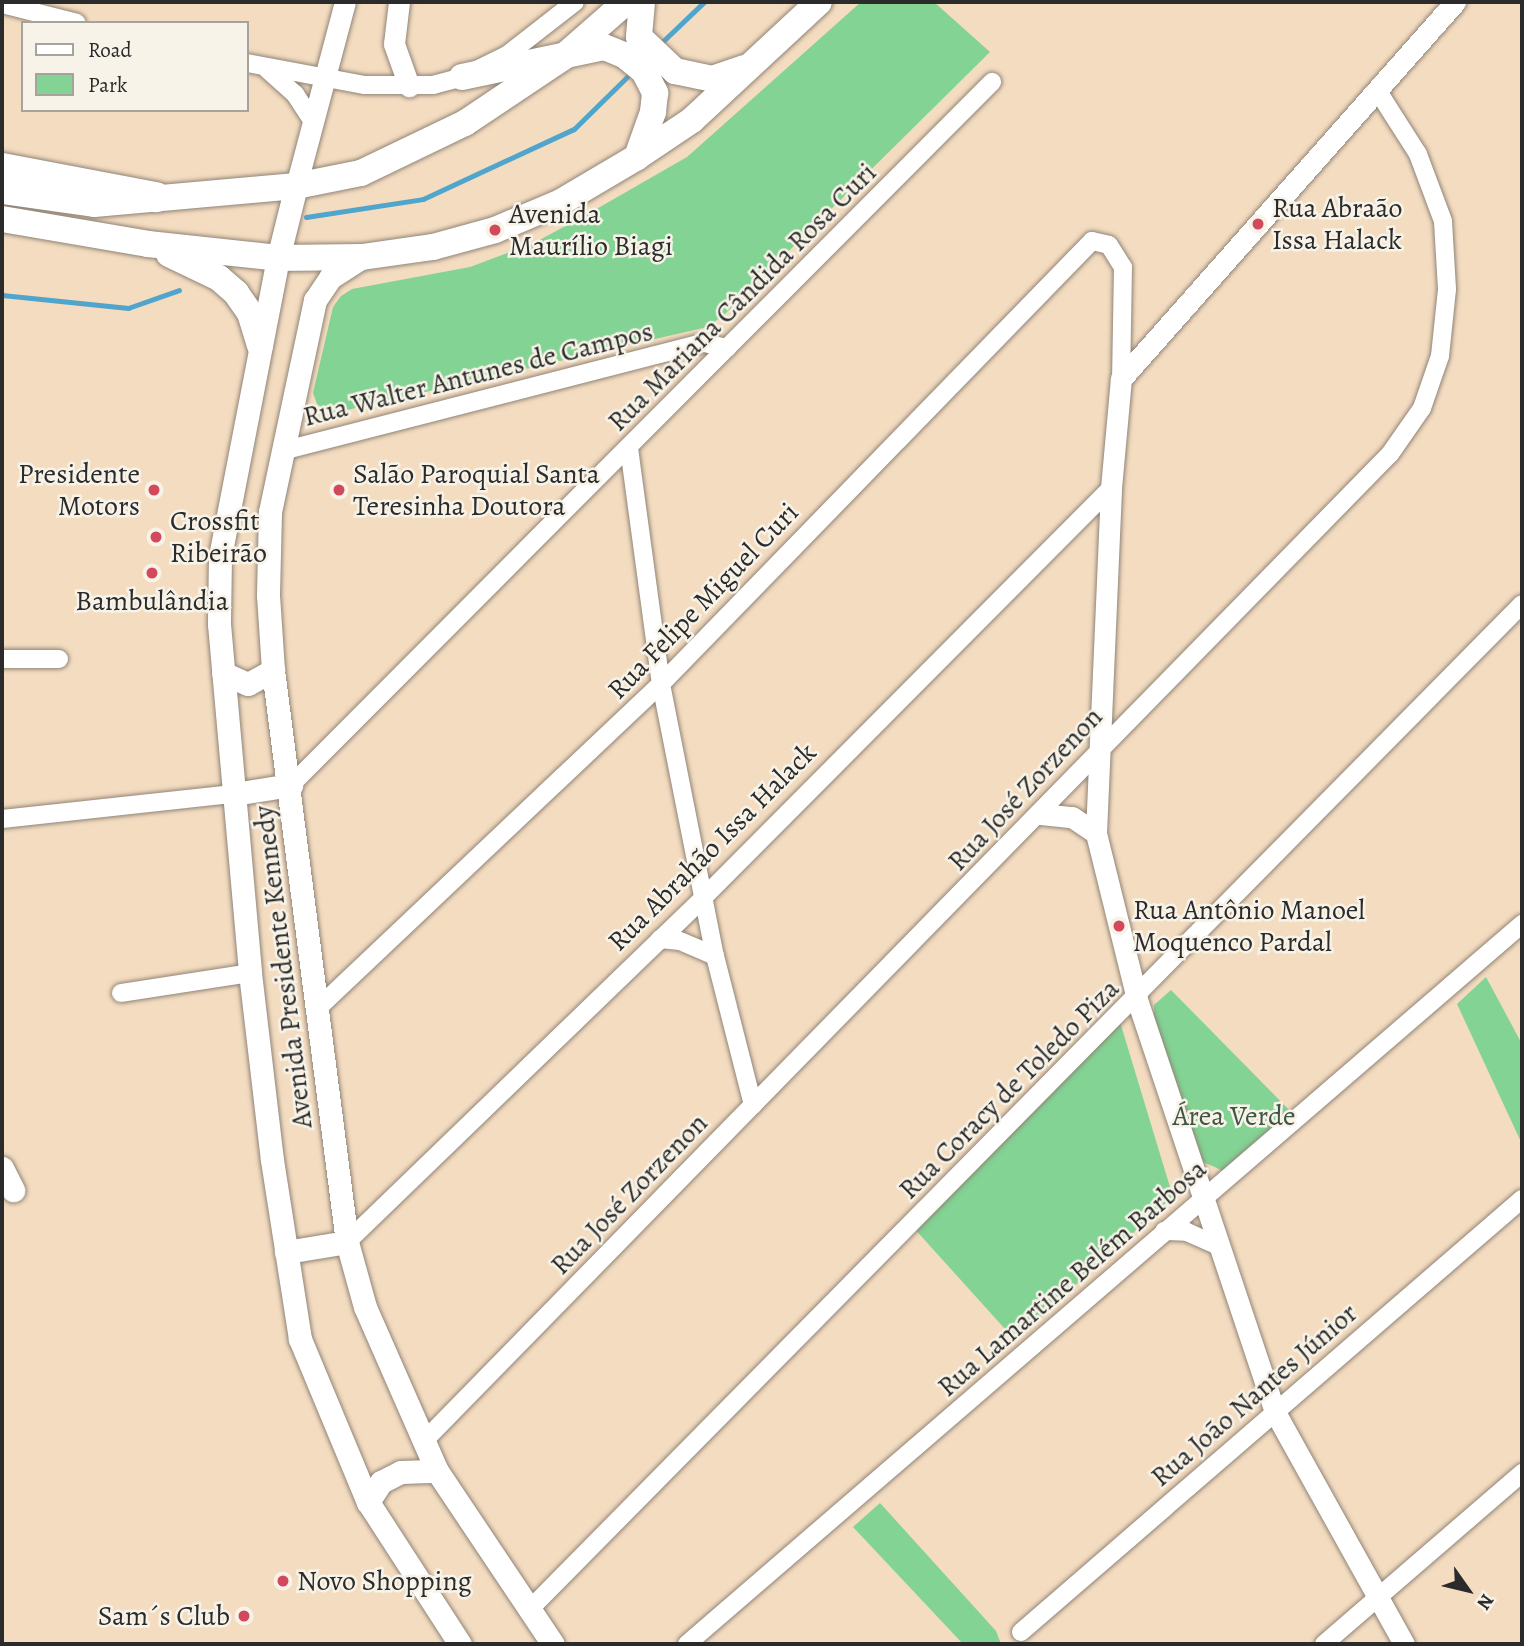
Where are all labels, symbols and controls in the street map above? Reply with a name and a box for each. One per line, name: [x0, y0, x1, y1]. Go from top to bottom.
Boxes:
legend: [21, 21, 248, 112]
text: Road: [88, 36, 132, 64]
text: Park: [88, 71, 127, 99]
street label: Rua Mariana Cândida Rosa Curi: [601, 156, 883, 438]
place label: Rua Abraão Issa Halack: [1272, 191, 1403, 257]
place label: Avenida Maurílio Biagi: [509, 197, 673, 263]
marker: Rua Abraão Issa Halack: [1250, 216, 1266, 232]
marker: Avenida Maurílio Biagi: [487, 222, 503, 238]
street label: Rua Walter Antunes de Campos: [300, 314, 656, 434]
place label: Presidente Motors: [18, 457, 140, 523]
place label: Salão Paroquial Santa Teresinha Doutora: [353, 457, 600, 523]
marker: Presidente Motors: [146, 482, 162, 498]
marker: Salão Paroquial Santa Teresinha Doutora: [331, 482, 347, 498]
street label: Rua Felipe Miguel Curi: [601, 496, 805, 706]
place label: Crossfit Ribeirão: [170, 504, 267, 570]
marker: Crossfit Ribeirão: [148, 529, 164, 545]
marker: Bambulândia: [144, 565, 160, 581]
place label: Bambulândia: [75, 584, 229, 618]
street label: Rua José Zorzenon: [941, 700, 1109, 878]
street label: Rua Abrahão Issa Halack: [601, 736, 823, 958]
street label: Avenida Presidente Kennedy: [247, 804, 319, 1130]
place label: Rua Antônio Manoel Moquenco Pardal: [1133, 893, 1365, 959]
marker: Rua Antônio Manoel Moquenco Pardal: [1111, 918, 1127, 934]
street label: Rua Coracy de Toledo Piza: [892, 972, 1126, 1206]
park label: Área Verde: [1173, 1099, 1295, 1133]
street label: Rua José Zorzenon: [543, 1106, 715, 1282]
street label: Rua Lamartine Belém Barbosa: [931, 1152, 1213, 1404]
street label: Rua João Nantes Júnior: [1144, 1296, 1364, 1494]
north arrow: [1433, 1555, 1503, 1625]
place label: Novo Shopping: [297, 1564, 472, 1598]
marker: Novo Shopping: [275, 1573, 291, 1589]
text: N: [1471, 1589, 1500, 1615]
place label: Sam´s Club: [98, 1599, 230, 1633]
marker: Sam´s Club: [236, 1608, 252, 1624]

